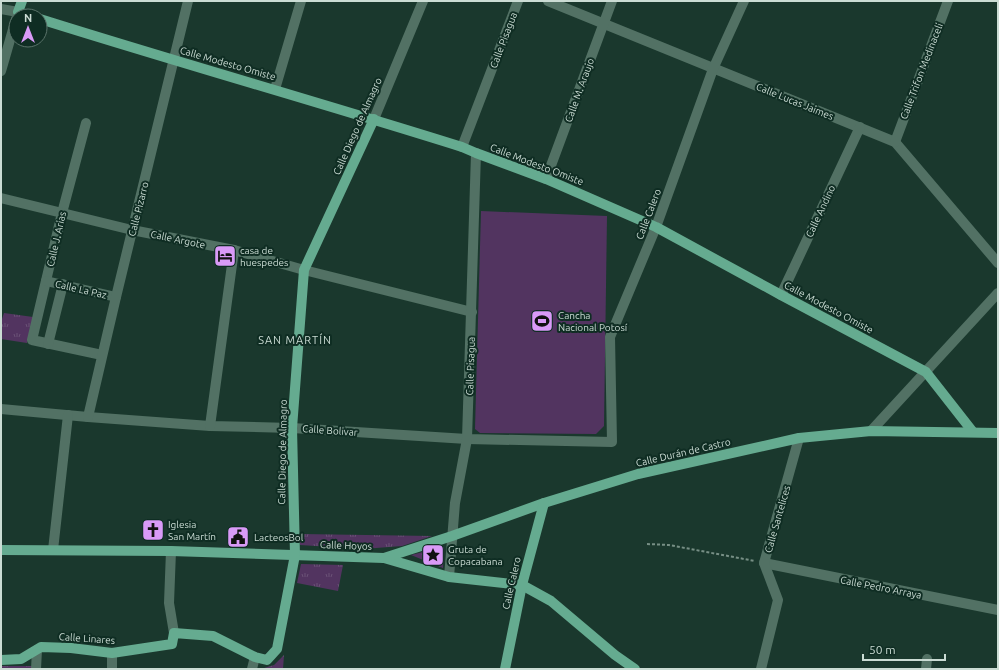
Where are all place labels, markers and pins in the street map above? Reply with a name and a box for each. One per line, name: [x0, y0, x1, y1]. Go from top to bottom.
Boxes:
hotel icon: casa de huespedes: [212, 243, 238, 269]
place label: casa de huespedes: [240, 245, 288, 268]
sports icon: Cancha Nacional Potosí: [529, 308, 555, 334]
place label: Cancha Nacional Potosí: [558, 310, 628, 333]
church icon: Iglesia San Martín: [140, 517, 166, 543]
place label: Iglesia San Martín: [168, 519, 216, 542]
public building icon: LacteosBol: [225, 524, 251, 550]
place label: LacteosBol: [254, 532, 304, 543]
place icon: Gruta de Copacabana: [420, 542, 446, 568]
place label: Gruta de Copacabana: [448, 544, 503, 567]

